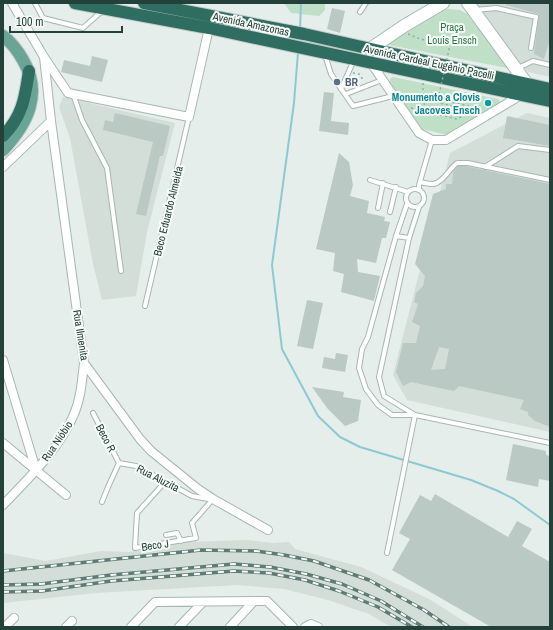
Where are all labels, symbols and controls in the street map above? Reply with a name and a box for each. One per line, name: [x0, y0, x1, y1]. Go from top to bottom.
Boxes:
scale bar: [10, 8, 122, 34]
street label: Avenida Amazonas: [211, 9, 291, 39]
text: 100 m: [16, 14, 43, 30]
park label: Praça Louis Ensch: [427, 20, 477, 47]
street label: Avenida Cardeal Eugênio Pacelli: [362, 41, 495, 83]
place label: BR: [345, 75, 359, 89]
marker: BR: [332, 77, 342, 87]
place label: Monumento a Clovis Jacoves Ensch: [392, 90, 480, 117]
marker: Monumento a Clovis Jacoves Ensch: [483, 98, 493, 108]
street label: Beco Eduardo Almeida: [150, 165, 186, 257]
street label: Rua Ilmenita: [70, 309, 92, 361]
street label: Rua Nióbio: [38, 418, 76, 464]
street label: Beco R: [93, 422, 119, 455]
street label: Rua Aluzita: [134, 461, 182, 495]
street label: Beco J: [140, 536, 170, 554]

